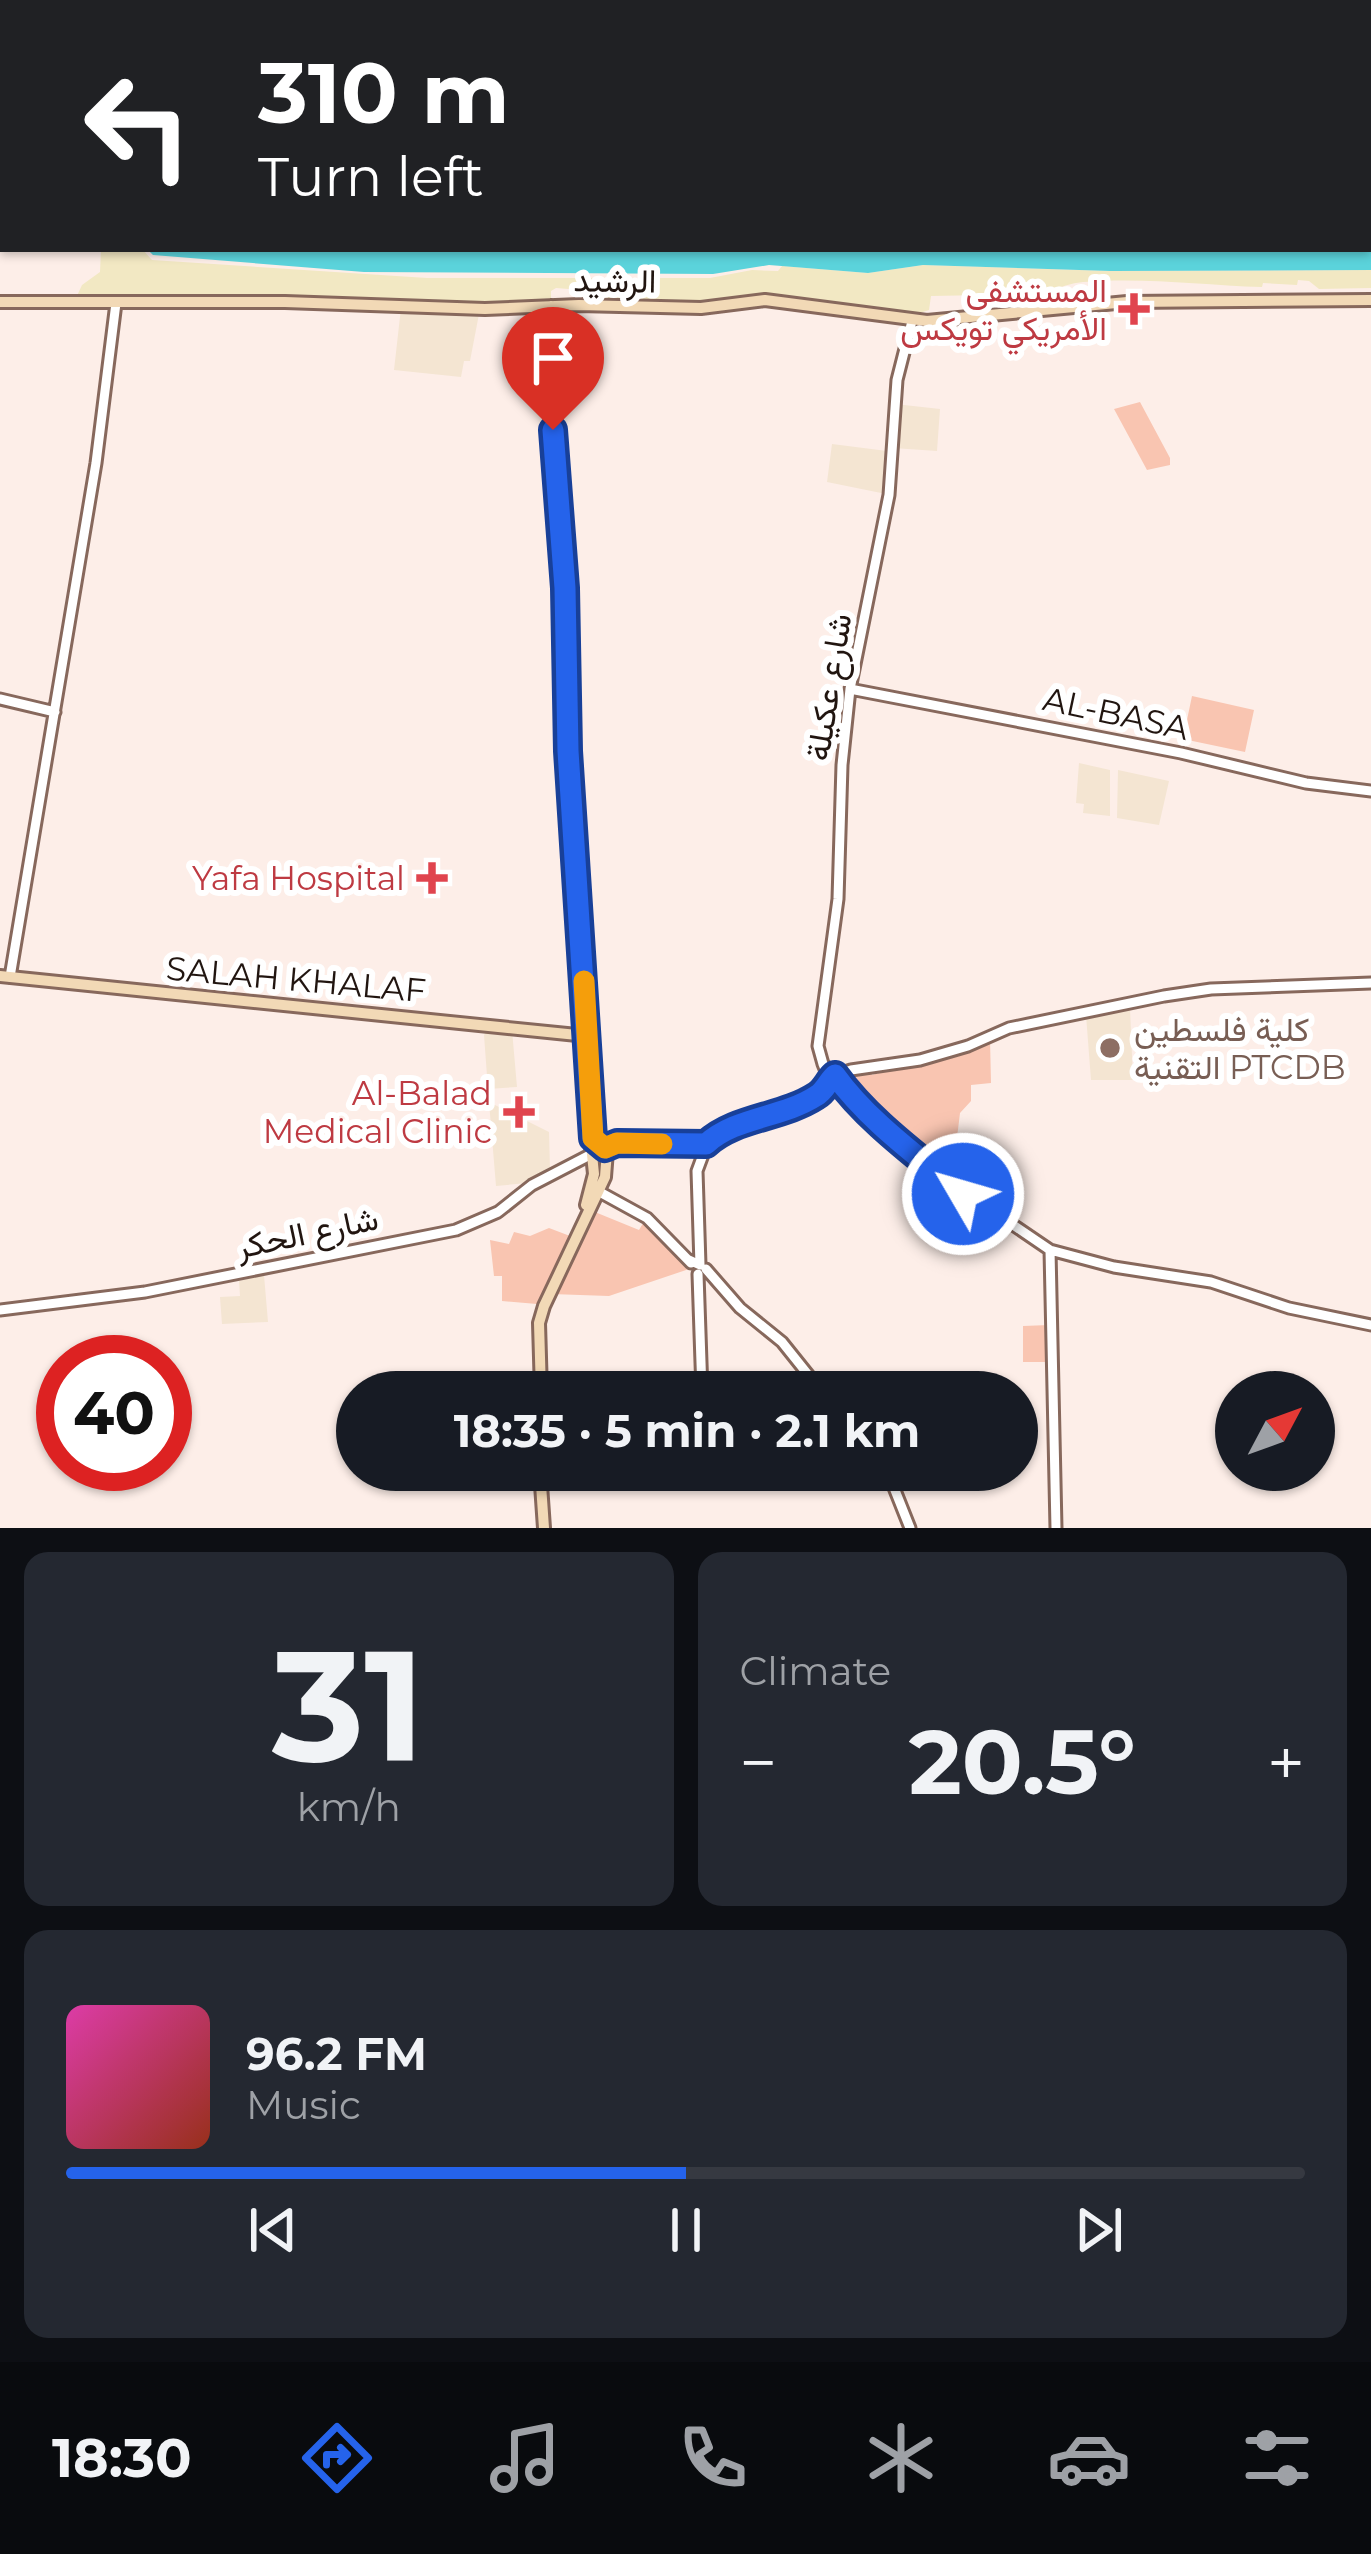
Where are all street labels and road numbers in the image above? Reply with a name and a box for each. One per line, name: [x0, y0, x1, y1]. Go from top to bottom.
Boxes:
street label: الرشيد: [573, 259, 657, 302]
street label: شارع عكيلة: [797, 610, 862, 764]
street label: AL-BASA: [1040, 678, 1193, 748]
street label: SALAH KHALAF: [165, 948, 427, 1010]
street label: شارع الحكر: [231, 1197, 382, 1270]

